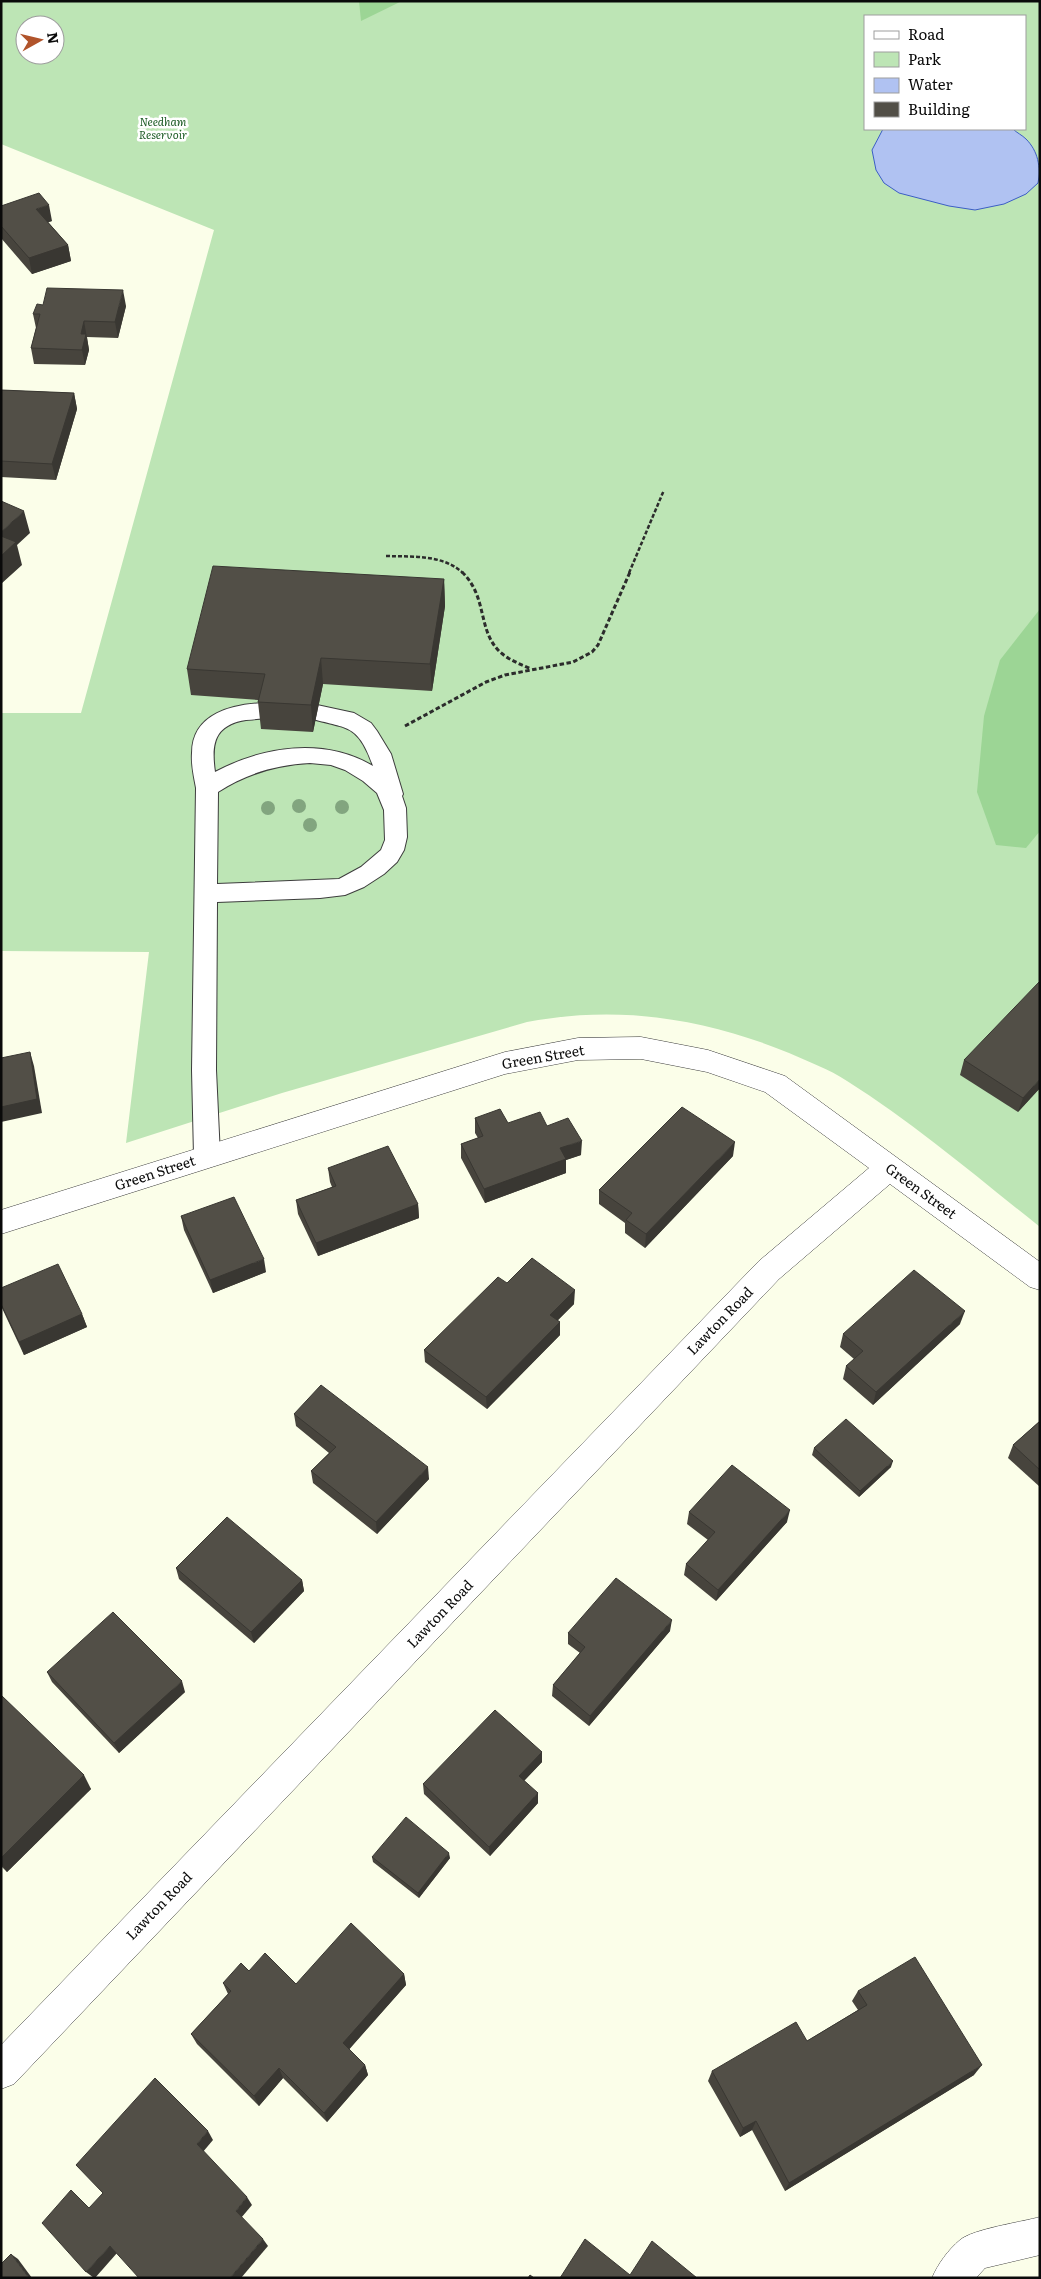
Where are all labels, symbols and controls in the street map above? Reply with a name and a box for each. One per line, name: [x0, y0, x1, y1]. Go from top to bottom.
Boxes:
north arrow: [15, 15, 65, 65]
legend: [864, 15, 1026, 130]
text: Road: [908, 22, 944, 45]
text: N: [43, 31, 65, 46]
text: Park: [908, 47, 942, 70]
text: Water: [908, 72, 953, 95]
text: Building: [908, 97, 970, 120]
park label: Needham Reservoir: [139, 113, 187, 142]
street label: Green Street: [500, 1039, 586, 1073]
street label: Green Street: [112, 1150, 198, 1194]
street label: Green Street: [882, 1158, 962, 1223]
street label: Lawton Road: [682, 1282, 757, 1359]
street label: Lawton Road: [402, 1575, 477, 1652]
street label: Lawton Road: [121, 1867, 196, 1944]

